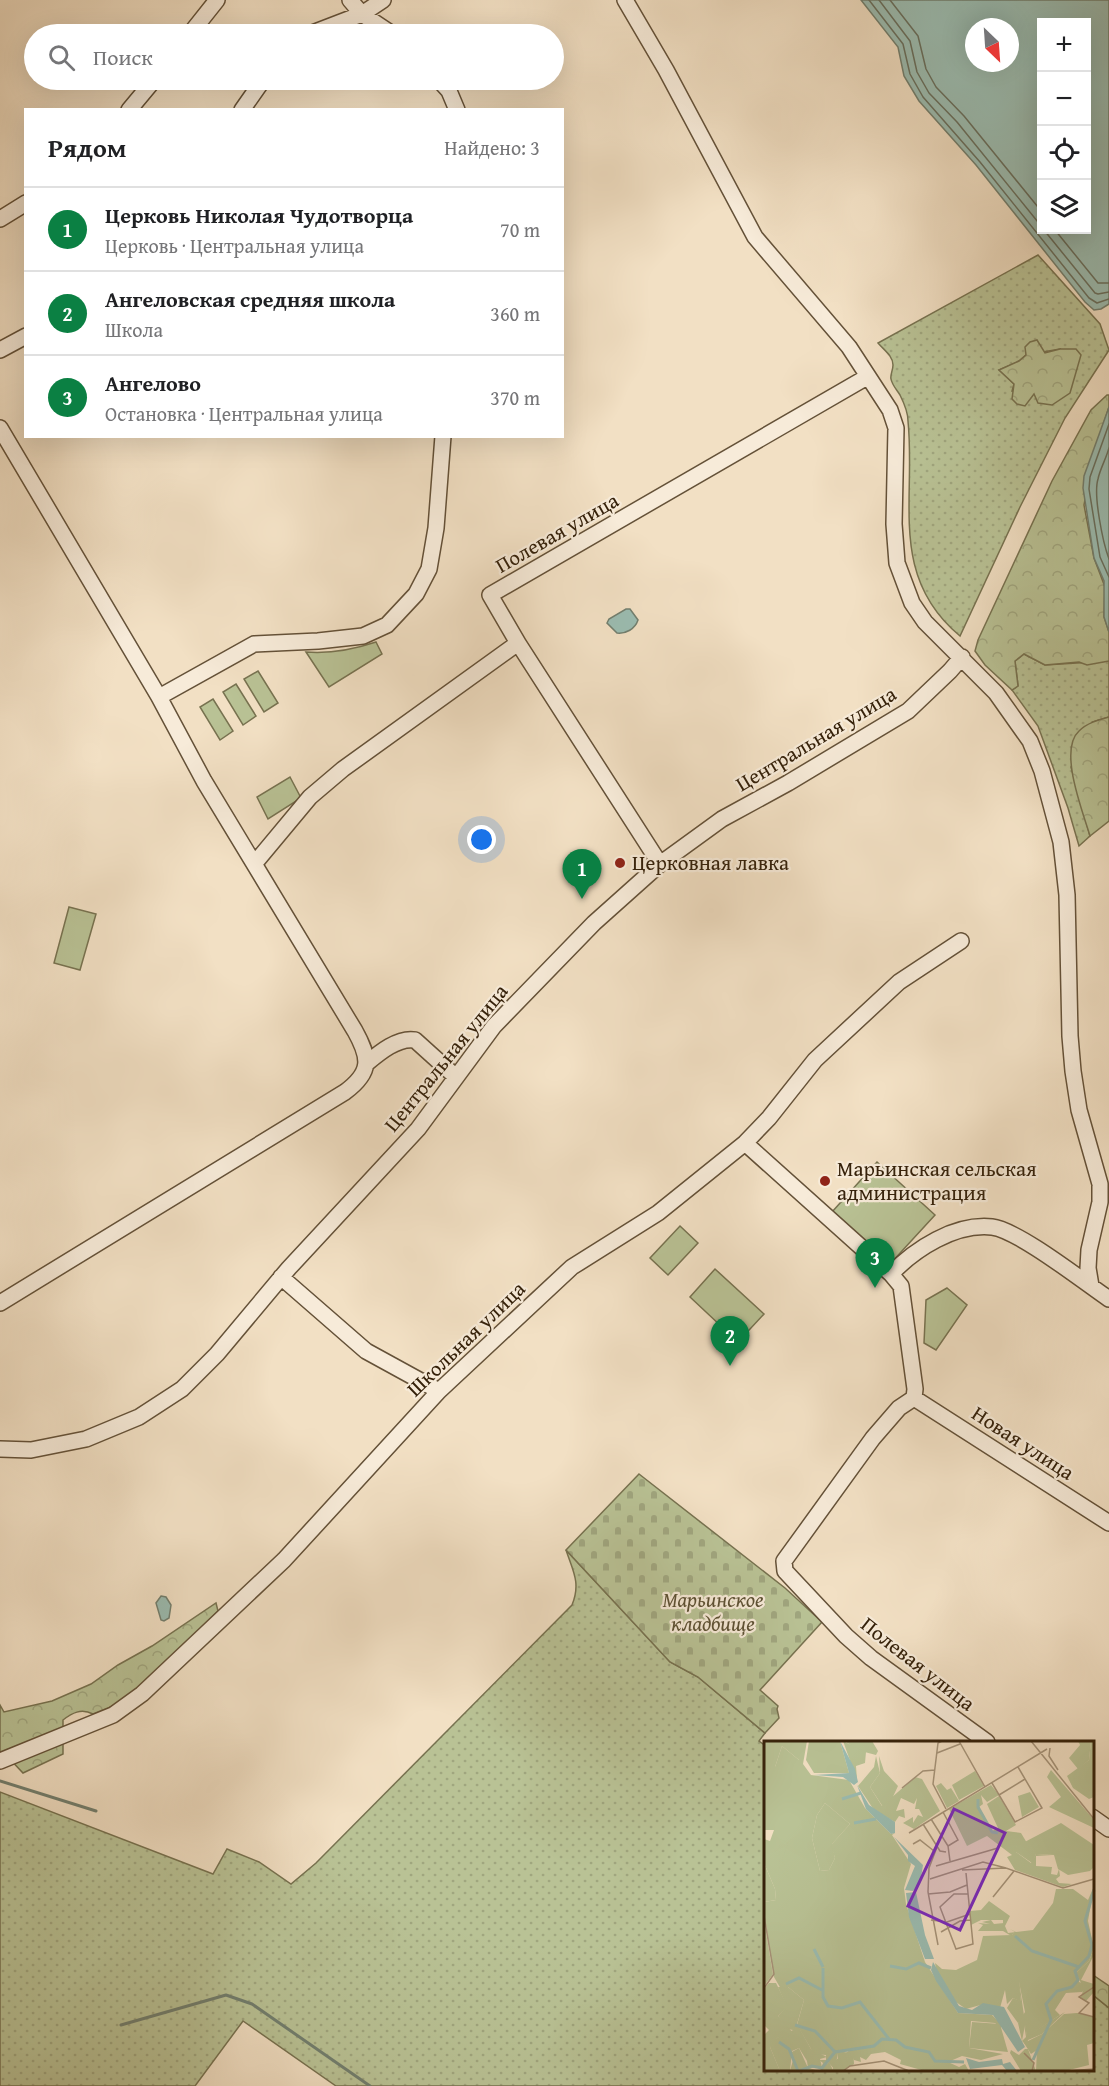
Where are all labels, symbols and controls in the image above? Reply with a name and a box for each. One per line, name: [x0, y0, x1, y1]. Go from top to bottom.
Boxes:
north arrow: [965, 18, 1019, 72]
map controls: [1037, 18, 1091, 234]
button: +: [1037, 18, 1091, 72]
search box: [24, 24, 564, 90]
icon: search: [45, 41, 78, 74]
text: Поиск: [93, 41, 153, 73]
button: −: [1037, 72, 1091, 126]
button: locate: [1037, 126, 1091, 180]
text: Рядом: [48, 128, 126, 167]
text: Найдено: 3: [444, 133, 540, 162]
button: layers: [1037, 180, 1091, 234]
text: Церковь Николая Чудотворца: [105, 199, 413, 231]
text: 1: [62, 215, 73, 244]
text: 70 m: [500, 215, 540, 244]
text: Церковь · Центральная улица: [105, 231, 364, 260]
text: Ангеловская средняя школа: [105, 283, 395, 315]
text: 2: [62, 299, 73, 328]
text: 360 m: [490, 299, 540, 328]
text: Школа: [105, 315, 163, 344]
text: Ангелово: [105, 367, 201, 399]
text: 3: [62, 383, 73, 412]
text: 370 m: [490, 383, 540, 412]
text: Остановка · Центральная улица: [105, 399, 383, 428]
street label: Полевая улица: [489, 485, 624, 580]
street label: Центральная улица: [729, 678, 902, 799]
your location: [467, 825, 496, 854]
place label: Церковная лавка: [632, 847, 789, 878]
pin: 1: [562, 850, 602, 899]
marker: Церковная лавка: [613, 856, 627, 870]
street label: Центральная улица: [376, 977, 515, 1138]
place label: Марьинская сельская администрация: [837, 1153, 1037, 1208]
marker: Марьинская сельская администрация: [818, 1174, 832, 1188]
pin: 3: [856, 1238, 894, 1288]
street label: Школьная улица: [399, 1274, 532, 1404]
pin: 2: [710, 1316, 750, 1366]
street label: Новая улица: [966, 1398, 1081, 1487]
park label: Марьинское кладбище: [662, 1584, 764, 1639]
street label: Полевая улица: [854, 1609, 982, 1718]
inset map: [764, 1741, 1094, 2071]

